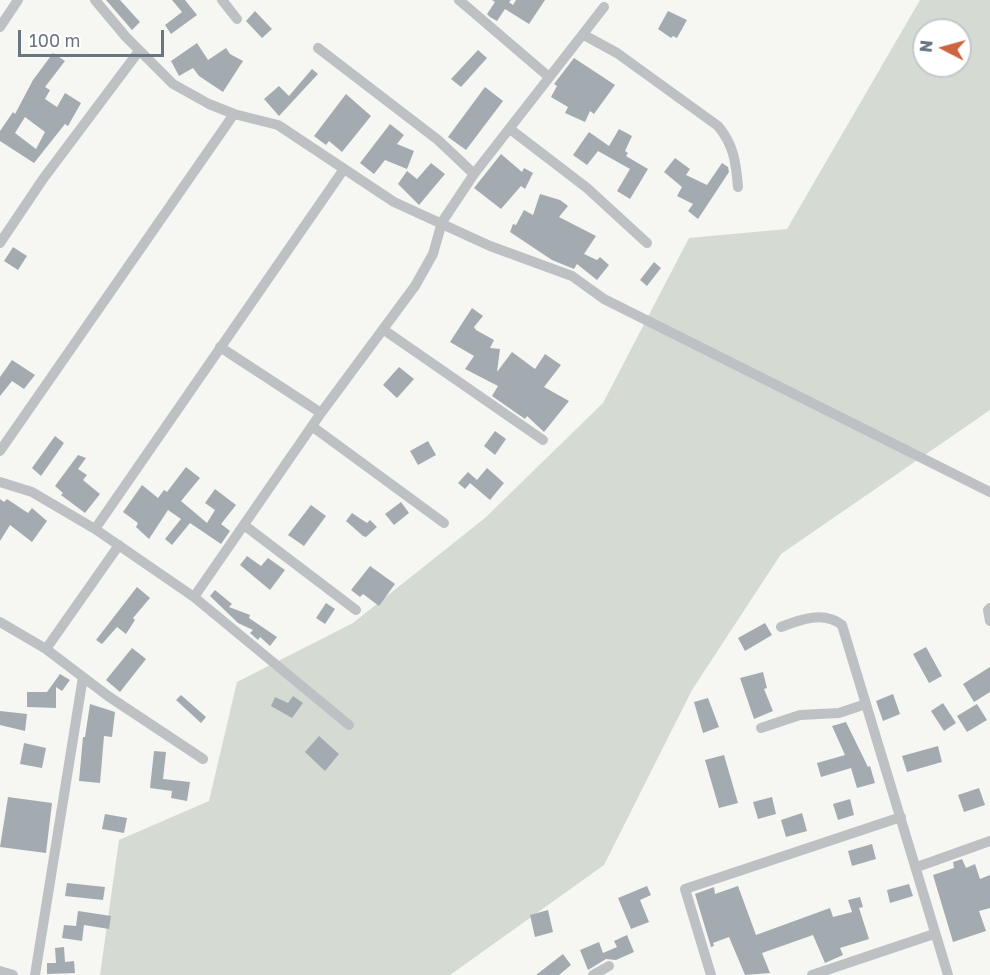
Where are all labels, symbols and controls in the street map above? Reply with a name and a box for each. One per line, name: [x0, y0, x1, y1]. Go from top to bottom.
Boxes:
scale bar: [21, 18, 166, 56]
north arrow: [912, 18, 972, 78]
text: 100 m: [29, 29, 80, 51]
text: N: [916, 39, 937, 53]

